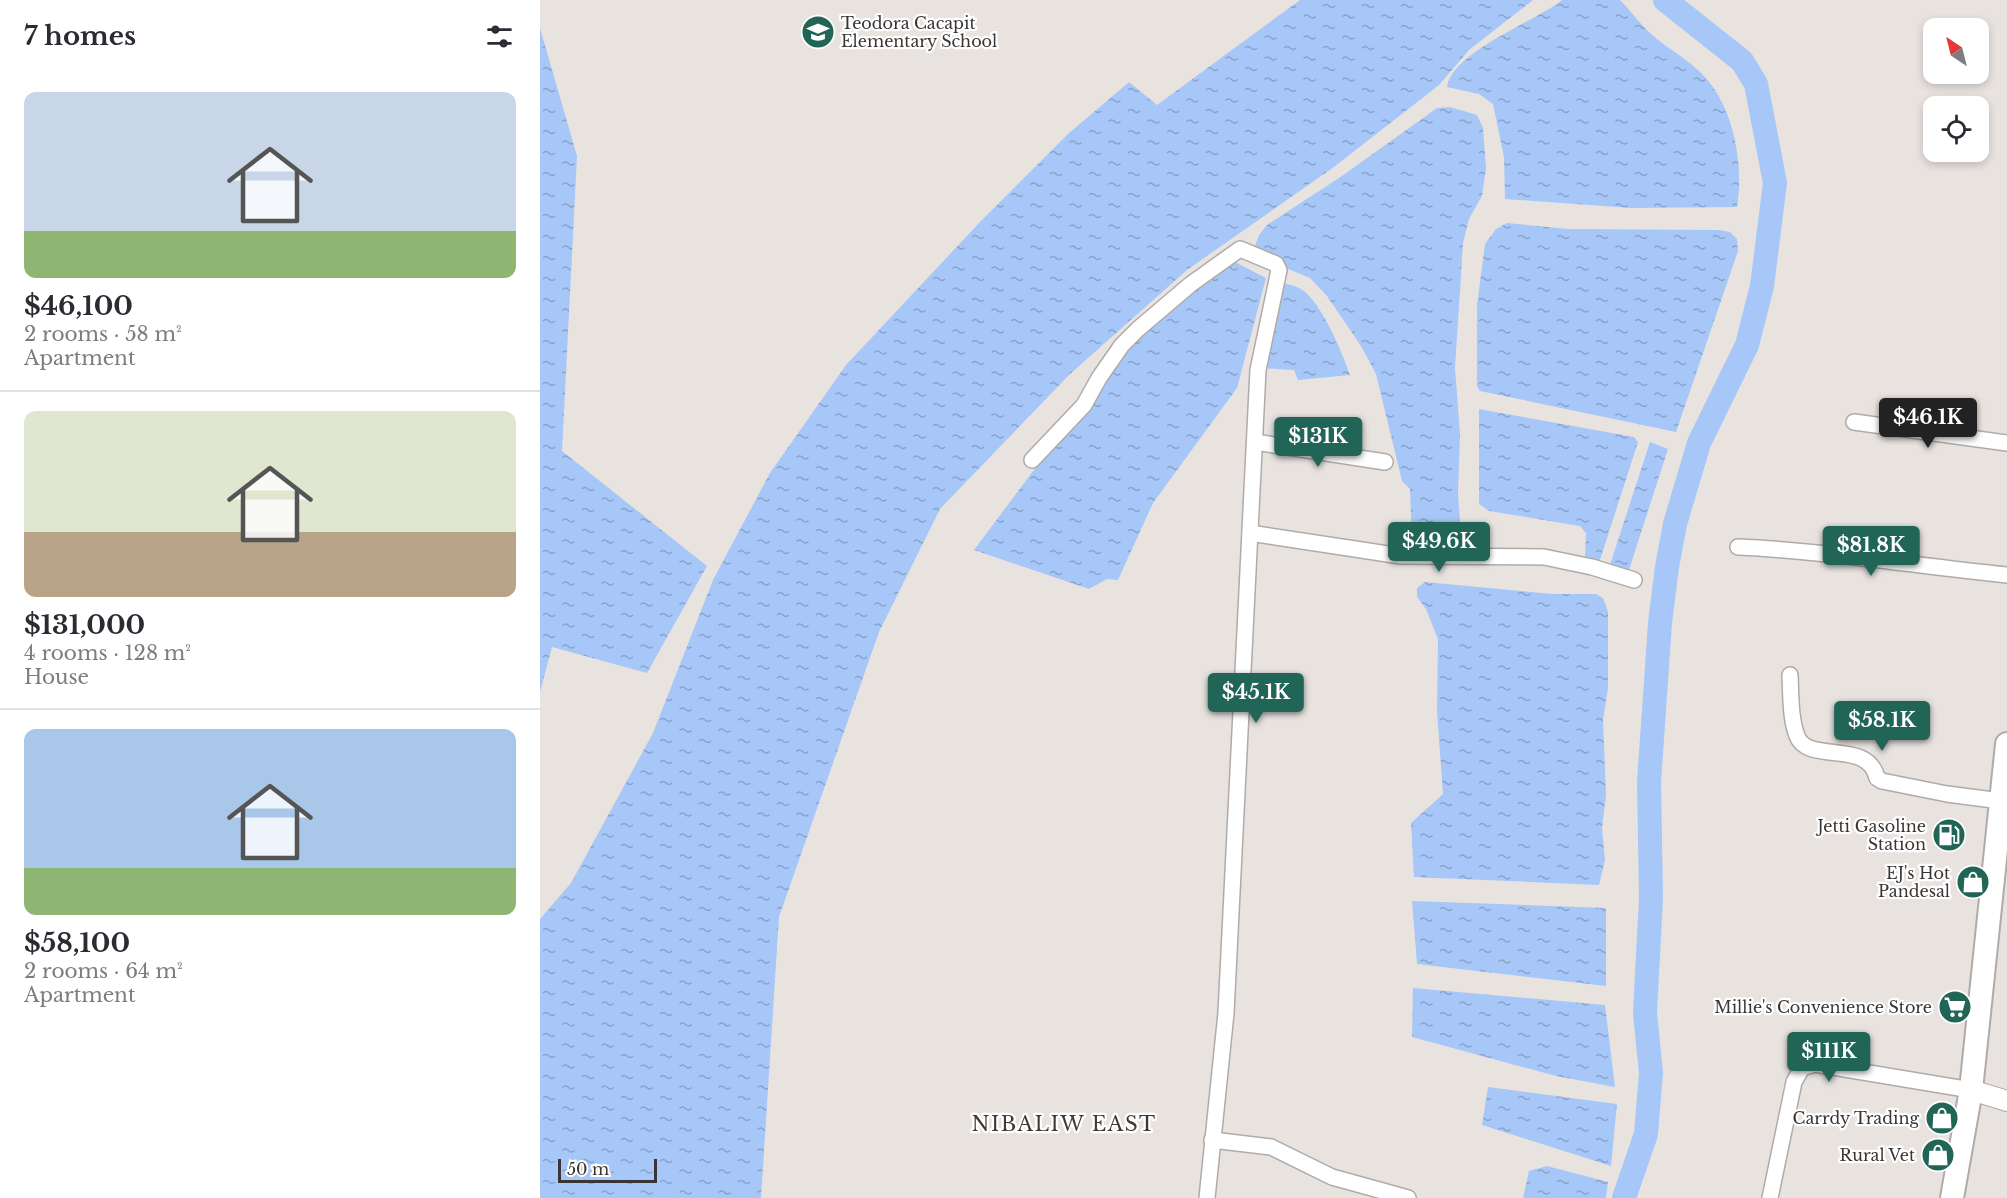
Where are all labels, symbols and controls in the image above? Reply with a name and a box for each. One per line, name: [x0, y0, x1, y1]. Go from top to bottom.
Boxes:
place label: Teodora Cacapit Elementary School: [841, 13, 997, 51]
school or university icon: Teodora Cacapit Elementary School: [800, 14, 836, 50]
north arrow: [1923, 18, 1989, 84]
map controls: [1923, 18, 1989, 162]
text: 7 homes: [24, 20, 136, 52]
icon: filters: [483, 20, 516, 53]
button: locate: [1923, 96, 1989, 162]
icon: home: [216, 131, 324, 239]
text: $46,100: [24, 290, 133, 322]
text: 2 rooms · 58 m²: [24, 322, 182, 346]
text: Apartment: [24, 346, 135, 370]
pin: $46.1K: [1879, 398, 1977, 449]
text: $46.1K: [1893, 405, 1963, 429]
pin: $131K: [1276, 417, 1360, 468]
text: $131K: [1288, 424, 1348, 448]
icon: home: [216, 450, 324, 558]
pin: $49.6K: [1390, 522, 1488, 573]
pin: $81.8K: [1822, 526, 1920, 577]
text: $49.6K: [1402, 529, 1476, 553]
text: $81.8K: [1837, 533, 1905, 557]
text: $131,000: [24, 609, 145, 641]
text: 4 rooms · 128 m²: [24, 641, 191, 665]
text: House: [24, 665, 89, 689]
pin: $45.1K: [1207, 673, 1305, 724]
text: $45.1K: [1222, 680, 1290, 704]
pin: $58.1K: [1833, 701, 1931, 752]
text: $58.1K: [1848, 708, 1916, 732]
icon: home: [216, 768, 324, 876]
place label: Jetti Gasoline Station: [1815, 816, 1926, 854]
fuel station icon: Jetti Gasoline Station: [1931, 817, 1967, 853]
place label: EJ's Hot Pandesal: [1878, 863, 1950, 901]
shop icon: EJ's Hot Pandesal: [1955, 864, 1991, 900]
text: $58,100: [24, 927, 130, 959]
text: 2 rooms · 64 m²: [24, 959, 183, 983]
text: Apartment: [24, 983, 135, 1007]
supermarket icon: Millie's Convenience Store: [1937, 989, 1973, 1025]
place label: Millie's Convenience Store: [1714, 997, 1932, 1017]
pin: $111K: [1787, 1032, 1871, 1083]
text: $111K: [1801, 1039, 1857, 1063]
shop icon: Carrdy Trading: [1924, 1100, 1960, 1136]
place label: Carrdy Trading: [1793, 1108, 1919, 1128]
district label: NIBALIW EAST: [972, 1112, 1156, 1136]
shop icon: Rural Vet: [1920, 1137, 1956, 1173]
place label: Rural Vet: [1840, 1145, 1915, 1165]
scale bar: [558, 1156, 657, 1184]
text: 50 m: [567, 1159, 609, 1179]

